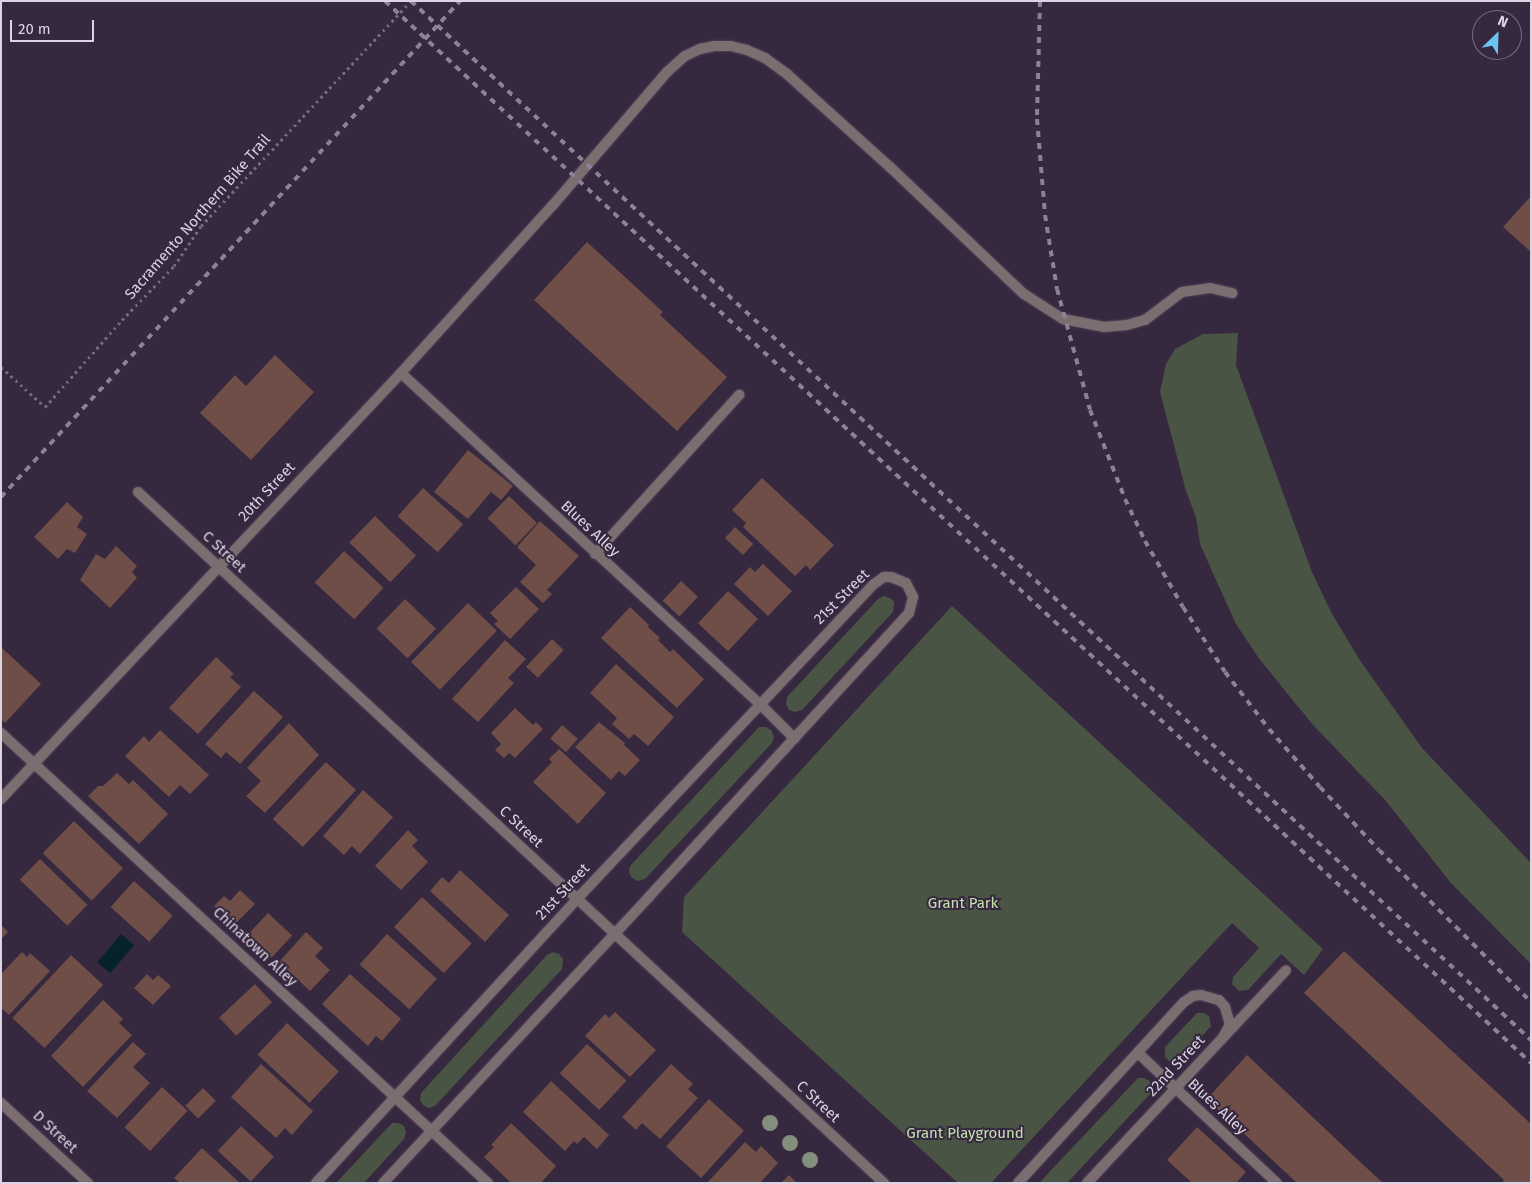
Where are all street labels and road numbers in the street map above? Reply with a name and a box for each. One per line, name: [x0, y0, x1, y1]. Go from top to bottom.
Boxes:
street label: Sacramento Northern Bike Trail: [121, 131, 275, 303]
street label: 20th Street: [235, 459, 299, 525]
street label: Blues Alley: [557, 497, 623, 561]
street label: C Street: [198, 527, 250, 577]
street label: 21st Street: [811, 566, 873, 628]
street label: C Street: [495, 802, 547, 852]
street label: 21st Street: [532, 860, 594, 924]
street label: Chinatown Alley: [209, 903, 301, 991]
street label: 22nd Street: [1143, 1032, 1209, 1100]
street label: Blues Alley: [1184, 1075, 1250, 1139]
street label: C Street: [792, 1077, 844, 1127]
street label: D Street: [29, 1107, 81, 1157]

